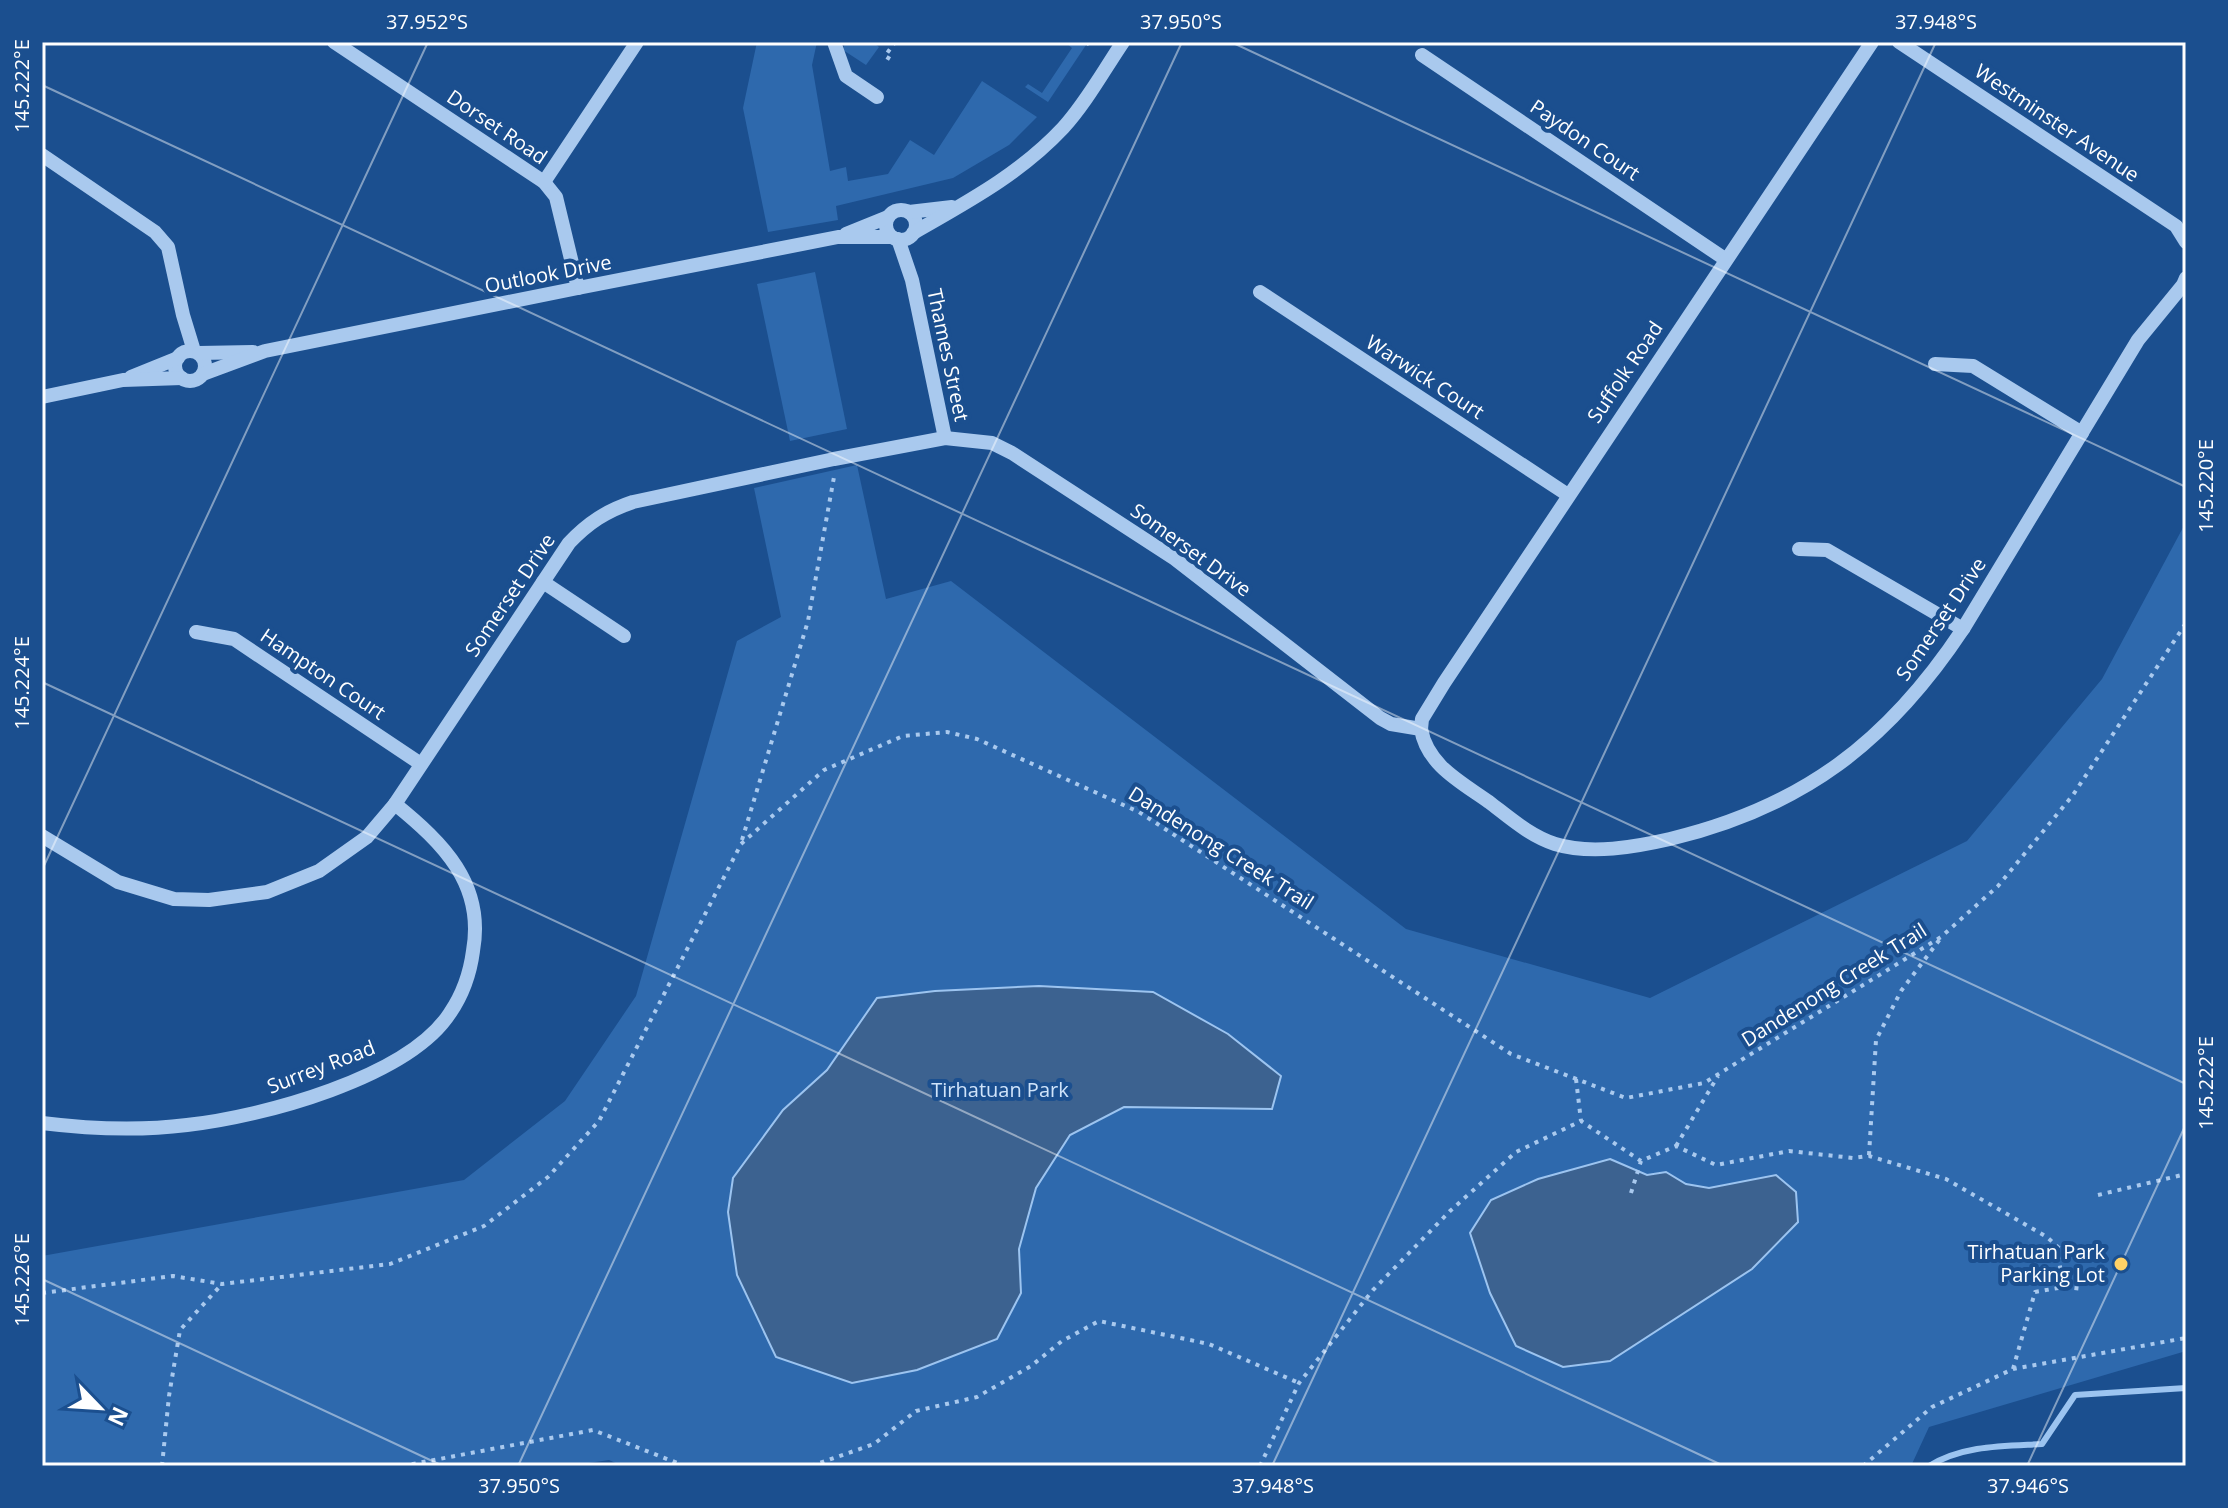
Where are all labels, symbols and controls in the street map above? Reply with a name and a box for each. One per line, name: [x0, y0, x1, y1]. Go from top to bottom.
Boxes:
text: 37.952°S: [386, 8, 468, 35]
text: 37.950°S: [1140, 8, 1222, 35]
text: 37.948°S: [1895, 8, 1977, 35]
text: 145.222°E: [8, 39, 35, 133]
street label: Westminster Avenue: [1970, 57, 2145, 188]
street label: Dorset Road: [442, 83, 553, 170]
street label: Paydon Court: [1525, 93, 1646, 186]
street label: Outlook Drive: [482, 248, 614, 299]
street label: Thames Street: [921, 286, 976, 424]
street label: Suffolk Road: [1581, 316, 1669, 428]
street label: Warwick Court: [1361, 328, 1490, 425]
text: 145.220°E: [2192, 439, 2219, 533]
street label: Somerset Drive: [1126, 497, 1257, 603]
street label: Somerset Drive: [458, 528, 561, 662]
street label: Somerset Drive: [1889, 552, 1992, 686]
street label: Hampton Court: [255, 622, 391, 725]
text: 145.224°E: [8, 636, 35, 730]
street label: Dandenong Creek Trail: [1124, 780, 1319, 916]
street label: Dandenong Creek Trail: [1736, 917, 1931, 1053]
street label: Surrey Road: [263, 1034, 379, 1100]
text: 145.222°E: [2192, 1036, 2219, 1130]
park label: Tirhatuan Park: [931, 1076, 1069, 1103]
text: 145.226°E: [8, 1233, 35, 1327]
place label: Tirhatuan Park Parking Lot: [1968, 1238, 2105, 1288]
marker: Tirhatuan Park Parking Lot: [2112, 1255, 2130, 1273]
north arrow: [60, 1368, 140, 1448]
text: N: [102, 1402, 136, 1431]
text: 37.950°S: [478, 1472, 560, 1499]
text: 37.948°S: [1232, 1472, 1314, 1499]
text: 37.946°S: [1987, 1472, 2069, 1499]

